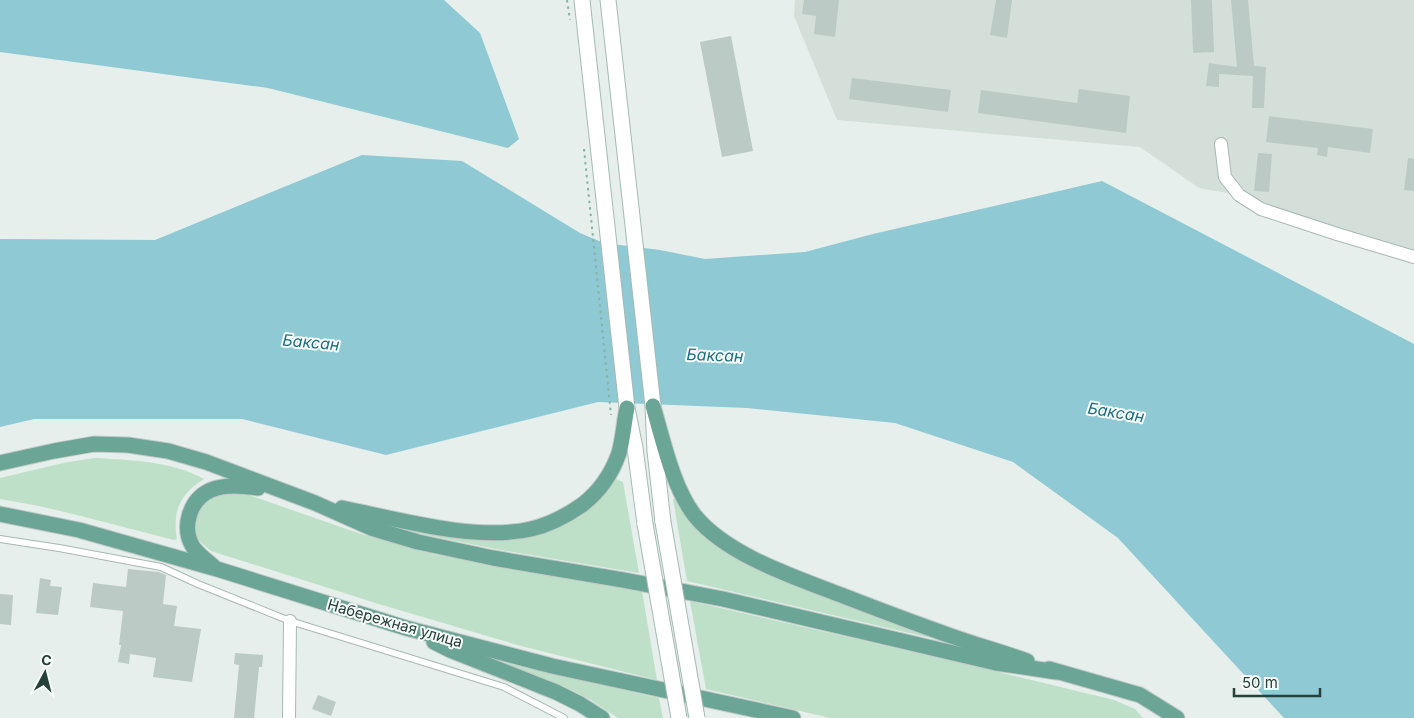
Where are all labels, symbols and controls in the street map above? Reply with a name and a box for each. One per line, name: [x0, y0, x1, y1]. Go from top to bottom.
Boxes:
water label: Баксан: [282, 330, 340, 354]
water label: Баксан: [686, 344, 744, 366]
water label: Баксан: [1086, 398, 1146, 426]
street label: Набережная улица: [325, 595, 465, 651]
north arrow: [20, 648, 70, 698]
text: С: [40, 651, 53, 669]
scale bar: [1234, 666, 1320, 698]
text: 50 m: [1242, 673, 1278, 692]

